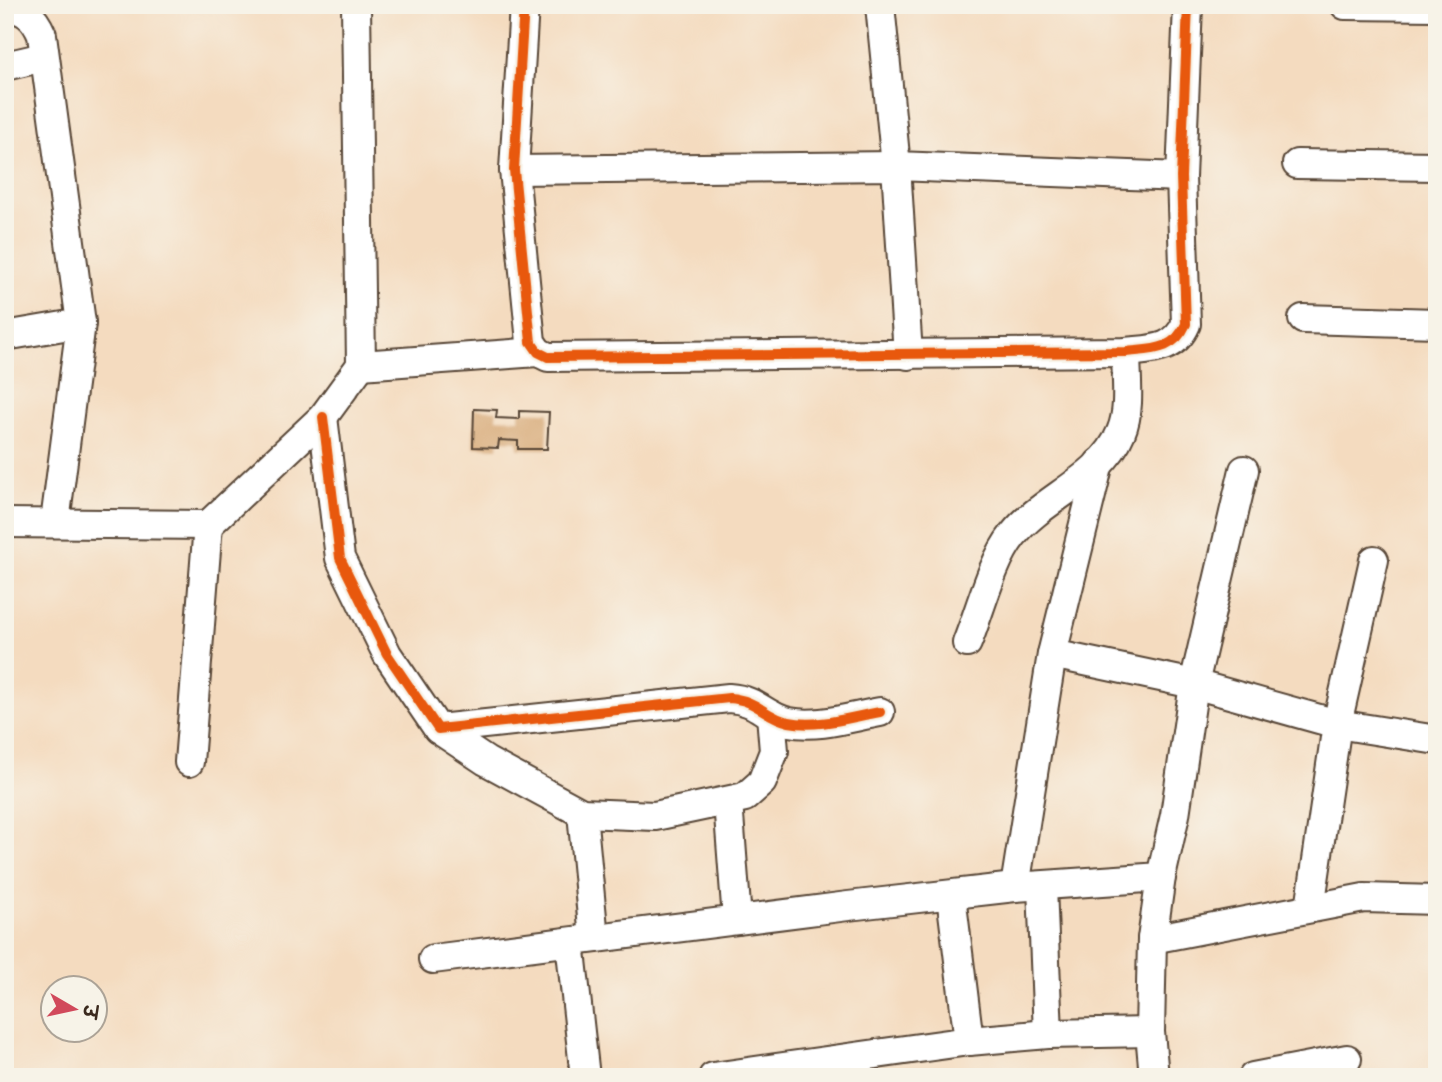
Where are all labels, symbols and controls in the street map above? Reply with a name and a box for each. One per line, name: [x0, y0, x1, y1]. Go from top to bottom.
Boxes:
north arrow: [38, 974, 108, 1044]
text: उ: [76, 1001, 103, 1022]

